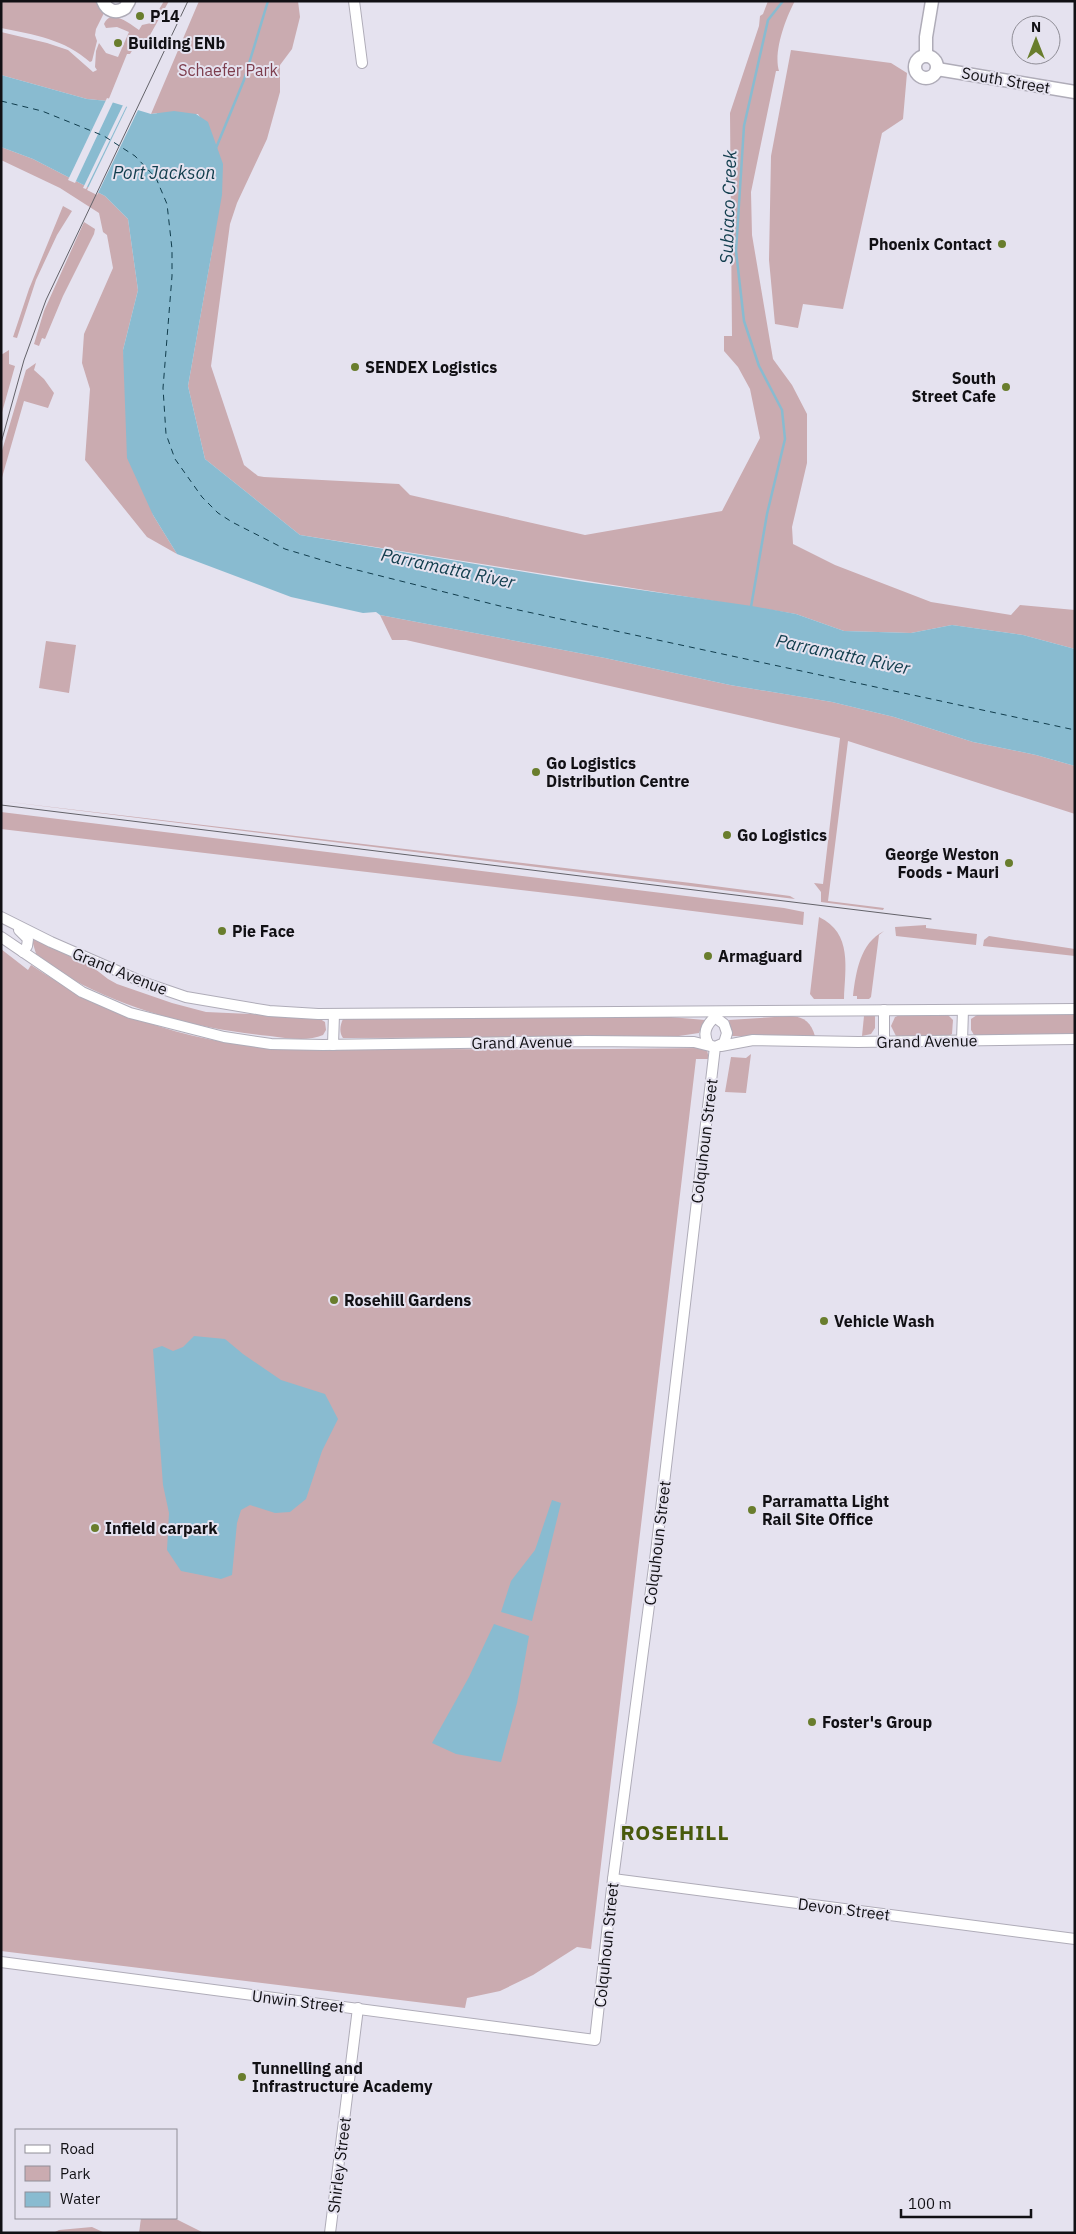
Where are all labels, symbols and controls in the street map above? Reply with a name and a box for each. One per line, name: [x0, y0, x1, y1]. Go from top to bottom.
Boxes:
place label: P14: [150, 6, 180, 26]
marker: P14: [134, 10, 146, 22]
north arrow: [1011, 15, 1061, 65]
text: N: [1031, 18, 1041, 36]
place label: Building ENb: [128, 33, 225, 53]
marker: Building ENb: [112, 37, 124, 49]
park label: Schaefer Park: [178, 60, 278, 80]
street label: South Street: [960, 62, 1052, 98]
water label: Subiaco Creek: [715, 149, 742, 264]
water label: Port Jackson: [113, 161, 215, 184]
place label: Phoenix Contact: [868, 234, 992, 254]
marker: Phoenix Contact: [996, 238, 1008, 250]
place label: SENDEX Logistics: [365, 357, 497, 377]
marker: SENDEX Logistics: [349, 361, 361, 373]
place label: South Street Cafe: [911, 368, 996, 406]
marker: South Street Cafe: [1000, 381, 1012, 393]
water label: Parramatta River: [379, 543, 518, 594]
water label: Parramatta River: [774, 629, 913, 680]
place label: Go Logistics Distribution Centre: [546, 753, 690, 791]
marker: Go Logistics Distribution Centre: [530, 766, 542, 778]
place label: Go Logistics: [737, 825, 827, 845]
marker: Go Logistics: [721, 829, 733, 841]
place label: George Weston Foods - Mauri: [885, 844, 999, 882]
marker: George Weston Foods - Mauri: [1003, 857, 1015, 869]
place label: Pie Face: [232, 921, 295, 941]
marker: Pie Face: [216, 925, 228, 937]
street label: Grand Avenue: [69, 943, 171, 999]
place label: Armaguard: [718, 946, 802, 966]
marker: Armaguard: [702, 950, 714, 962]
street label: Grand Avenue: [876, 1030, 978, 1052]
street label: Grand Avenue: [471, 1031, 573, 1053]
street label: Colquhoun Street: [686, 1077, 722, 1205]
place label: Rosehill Gardens: [344, 1290, 471, 1310]
marker: Rosehill Gardens: [328, 1294, 340, 1306]
place label: Vehicle Wash: [834, 1311, 935, 1331]
marker: Vehicle Wash: [818, 1315, 830, 1327]
street label: Colquhoun Street: [639, 1479, 675, 1607]
place label: Parramatta Light Rail Site Office: [762, 1491, 889, 1529]
marker: Parramatta Light Rail Site Office: [746, 1504, 758, 1516]
place label: Infield carpark: [105, 1518, 218, 1538]
marker: Infield carpark: [89, 1522, 101, 1534]
place label: Foster's Group: [822, 1712, 932, 1732]
marker: Foster's Group: [806, 1716, 818, 1728]
district label: ROSEHILL: [620, 1818, 730, 1846]
street label: Colquhoun Street: [589, 1882, 623, 2008]
street label: Devon Street: [797, 1893, 891, 1925]
street label: Unwin Street: [251, 1985, 345, 2017]
place label: Tunnelling and Infrastructure Academy: [252, 2058, 433, 2096]
marker: Tunnelling and Infrastructure Academy: [236, 2071, 248, 2083]
street label: Shirley Street: [323, 2116, 355, 2214]
legend: [15, 2129, 178, 2219]
text: Road: [60, 2139, 95, 2158]
text: Park: [60, 2164, 90, 2183]
scale bar: [901, 2186, 1031, 2218]
text: Water: [60, 2189, 101, 2208]
text: 100 m: [908, 2194, 952, 2213]

